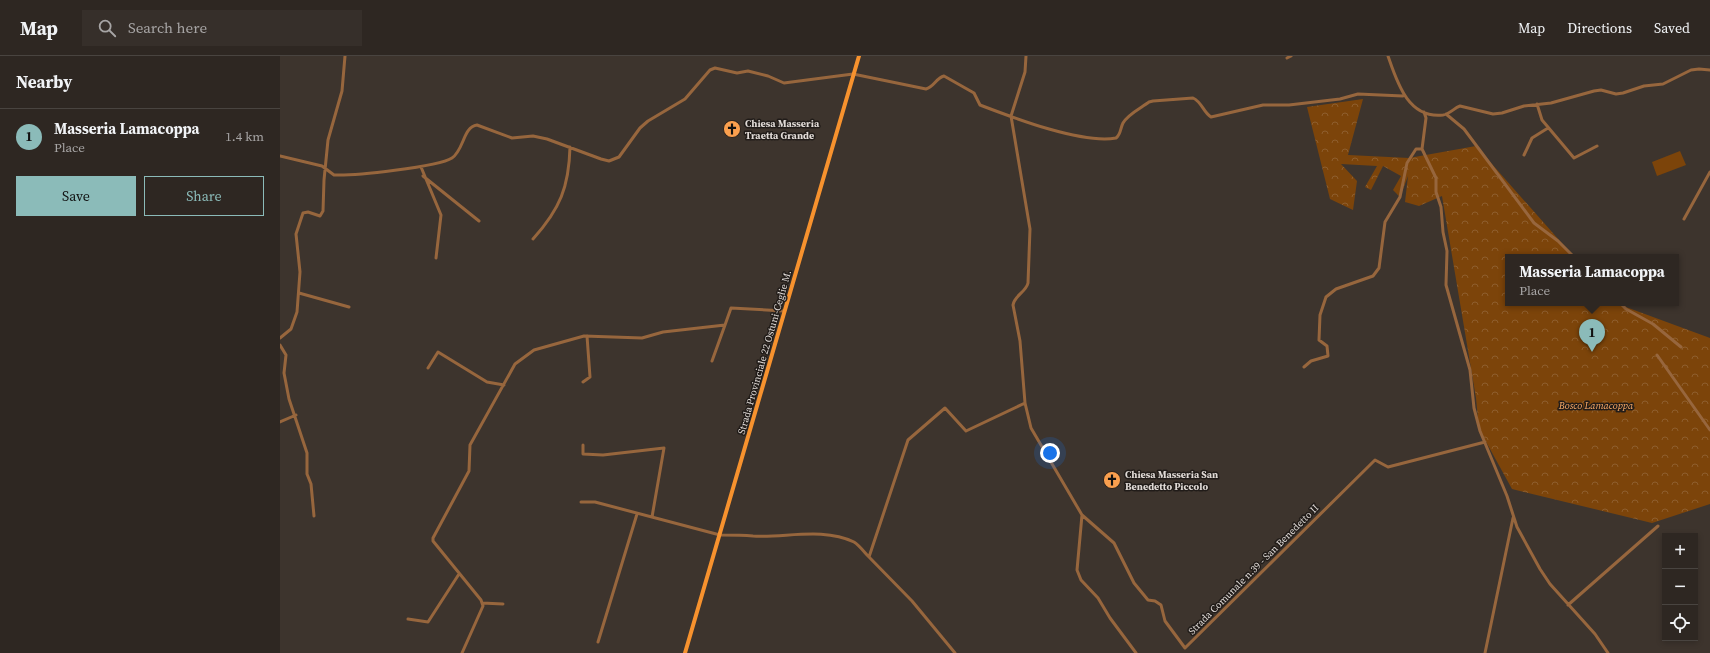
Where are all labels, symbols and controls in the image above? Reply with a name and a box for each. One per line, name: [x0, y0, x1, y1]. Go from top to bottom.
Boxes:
search box: [82, 10, 362, 46]
text: Map: [20, 15, 58, 41]
icon: search: [96, 17, 118, 39]
text: Search here: [128, 17, 207, 38]
text: Map: [1518, 18, 1545, 38]
text: Directions: [1567, 18, 1632, 38]
text: Saved: [1654, 18, 1690, 38]
text: Nearby: [16, 70, 72, 94]
place label: Chiesa Masseria Traetta Grande: [745, 117, 820, 142]
text: Masseria Lamacoppa: [54, 118, 200, 139]
church icon: Chiesa Masseria Traetta Grande: [722, 119, 742, 139]
text: 1: [25, 128, 33, 145]
text: 1.4 km: [225, 128, 264, 145]
text: Place: [54, 139, 85, 156]
button: Save: [16, 176, 136, 216]
button: Share: [144, 176, 264, 216]
popup: [1505, 254, 1679, 306]
text: Masseria Lamacoppa: [1519, 261, 1665, 282]
street label: Strada Provinciale 22 Ostuni-Ceglie M.: [735, 268, 794, 436]
text: Place: [1519, 282, 1550, 299]
pin: 1: [1579, 319, 1605, 352]
park label: Bosco Lamacoppa: [1558, 399, 1634, 412]
your location: [1040, 443, 1060, 463]
place label: Chiesa Masseria San Benedetto Piccolo: [1125, 468, 1218, 493]
church icon: Chiesa Masseria San Benedetto Piccolo: [1102, 470, 1122, 490]
street label: Strada Comunale n.39 - San Benedetto II: [1185, 501, 1321, 637]
map controls: [1662, 533, 1698, 641]
button: +: [1662, 533, 1698, 569]
button: −: [1662, 569, 1698, 605]
button: locate: [1662, 605, 1698, 641]

